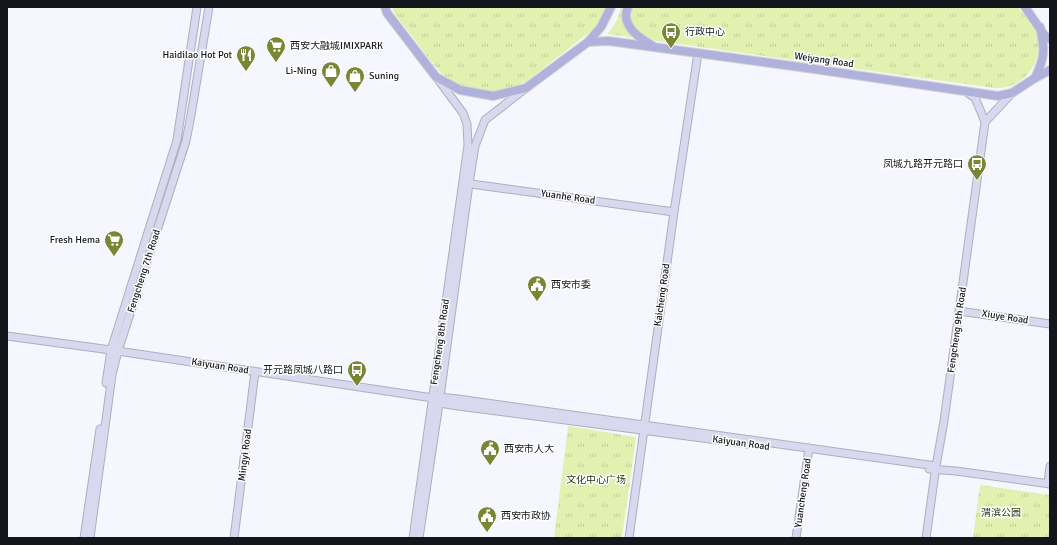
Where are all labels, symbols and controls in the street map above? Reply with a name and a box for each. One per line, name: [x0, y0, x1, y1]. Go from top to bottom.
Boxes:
bus stop icon: 行政中心: [660, 21, 682, 49]
place label: 行政中心: [685, 26, 725, 38]
supermarket icon: 西安大融城IMIXPARK: [265, 35, 287, 63]
place label: 西安大融城IMIXPARK: [290, 40, 383, 52]
restaurant icon: Haidilao Hot Pot: [235, 44, 257, 72]
place label: Haidilao Hot Pot: [163, 49, 232, 61]
street label: Weiyang Road: [794, 50, 854, 70]
shop icon: Li-Ning: [320, 60, 342, 88]
place label: Li-Ning: [286, 65, 317, 77]
shop icon: Suning: [344, 65, 366, 93]
place label: Suning: [369, 70, 399, 82]
bus stop icon: 凤城九路开元路口: [966, 153, 988, 181]
place label: 凤城九路开元路口: [883, 158, 963, 170]
street label: Yuanhe Road: [540, 187, 596, 207]
street label: Fengcheng 7th Road: [125, 228, 163, 314]
supermarket icon: Fresh Hema: [103, 229, 125, 257]
place label: Fresh Hema: [50, 234, 100, 246]
street label: Kaicheng Road: [652, 263, 672, 327]
public building icon: 西安市委: [526, 274, 548, 302]
place label: 西安市委: [551, 279, 591, 291]
street label: Fengcheng 9th Road: [945, 286, 969, 374]
street label: Fengcheng 8th Road: [428, 298, 452, 386]
street label: Xiuye Road: [981, 307, 1029, 327]
street label: Kaiyuan Road: [190, 356, 250, 376]
bus stop icon: 开元路凤城八路口: [346, 359, 368, 387]
place label: 开元路凤城八路口: [263, 364, 343, 376]
street label: Mingyi Road: [236, 428, 254, 482]
street label: Kaiyuan Road: [711, 433, 771, 453]
public building icon: 西安市人大: [479, 438, 501, 466]
place label: 西安市人大: [504, 443, 554, 455]
street label: Yuancheng Road: [792, 457, 814, 529]
park label: 文化中心广场: [566, 474, 626, 486]
public building icon: 西安市政协: [476, 505, 498, 533]
park label: 渭滨公园: [981, 507, 1021, 519]
place label: 西安市政协: [501, 510, 551, 522]

